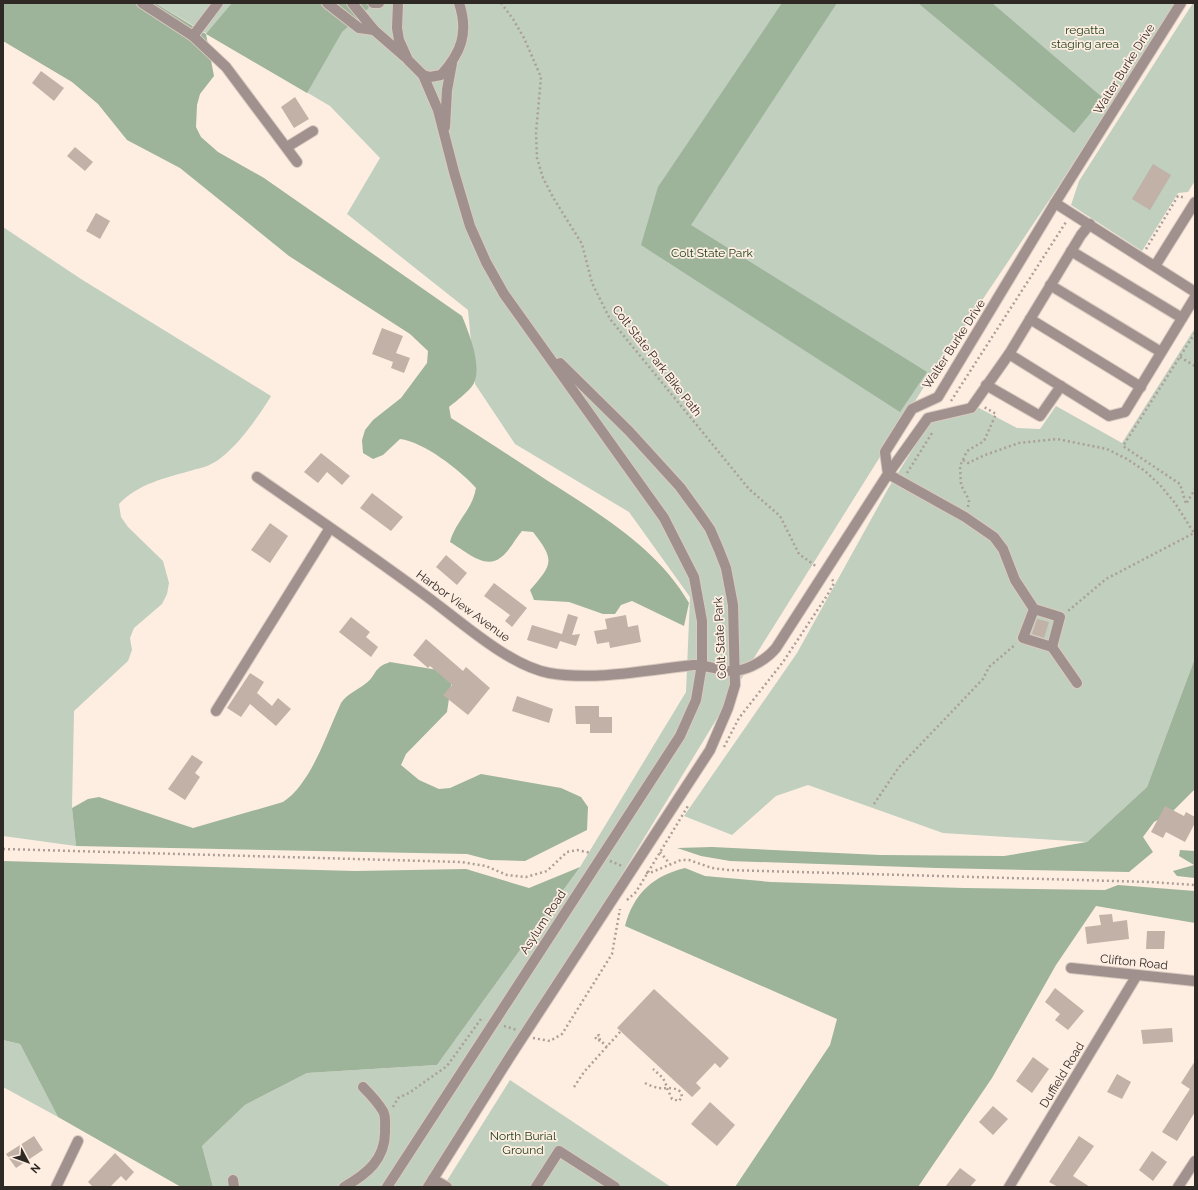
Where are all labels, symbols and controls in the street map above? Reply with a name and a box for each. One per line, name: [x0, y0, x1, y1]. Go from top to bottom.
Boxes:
street label: Walter Burke Drive: [1091, 21, 1157, 117]
park label: regatta staging area: [1051, 23, 1119, 51]
park label: Colt State Park: [671, 246, 754, 260]
street label: Walter Burke Drive: [920, 297, 988, 391]
street label: Colt State Park Bike Path: [609, 303, 705, 419]
street label: Harbor View Avenue: [413, 567, 513, 645]
street label: Colt State Park: [711, 596, 729, 679]
street label: Asylum Road: [517, 887, 569, 957]
street label: Clifton Road: [1099, 951, 1169, 973]
street label: Duffield Road: [1037, 1040, 1087, 1110]
park label: North Burial Ground: [490, 1129, 557, 1157]
north arrow: [8, 1142, 48, 1182]
text: N: [28, 1161, 43, 1176]

